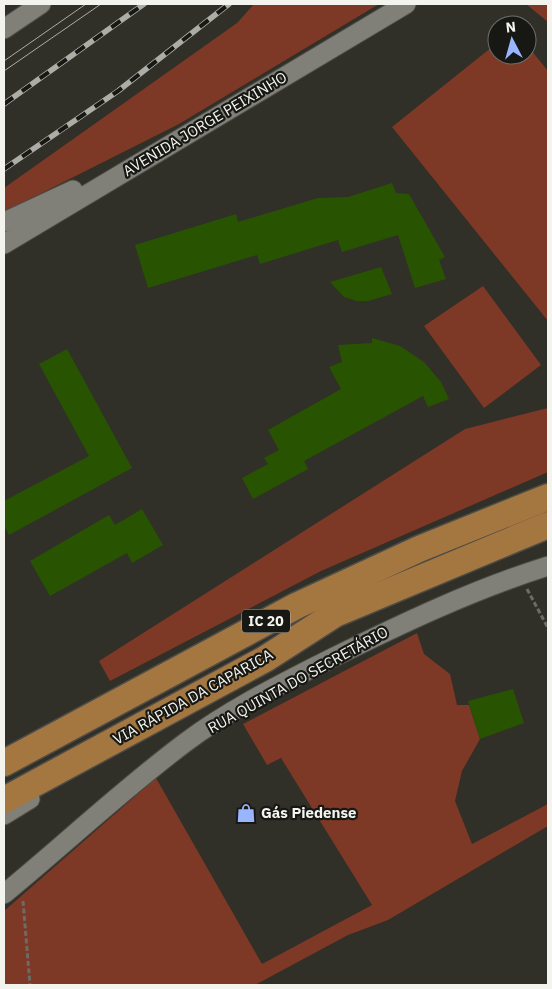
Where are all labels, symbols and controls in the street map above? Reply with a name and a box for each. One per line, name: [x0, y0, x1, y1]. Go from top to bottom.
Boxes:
north arrow: [487, 15, 537, 65]
text: N: [505, 18, 517, 37]
street label: AVENIDA JORGE PEIXINHO: [119, 67, 290, 180]
road number: IC 20: [242, 610, 290, 632]
street label: RUA QUINTA DO SECRETÁRIO: [204, 622, 391, 737]
street label: VIA RÁPIDA DA CAPARICA: [109, 644, 276, 749]
shop icon: Gás Piedense: [235, 802, 257, 824]
place label: Gás Piedense: [261, 803, 356, 822]

